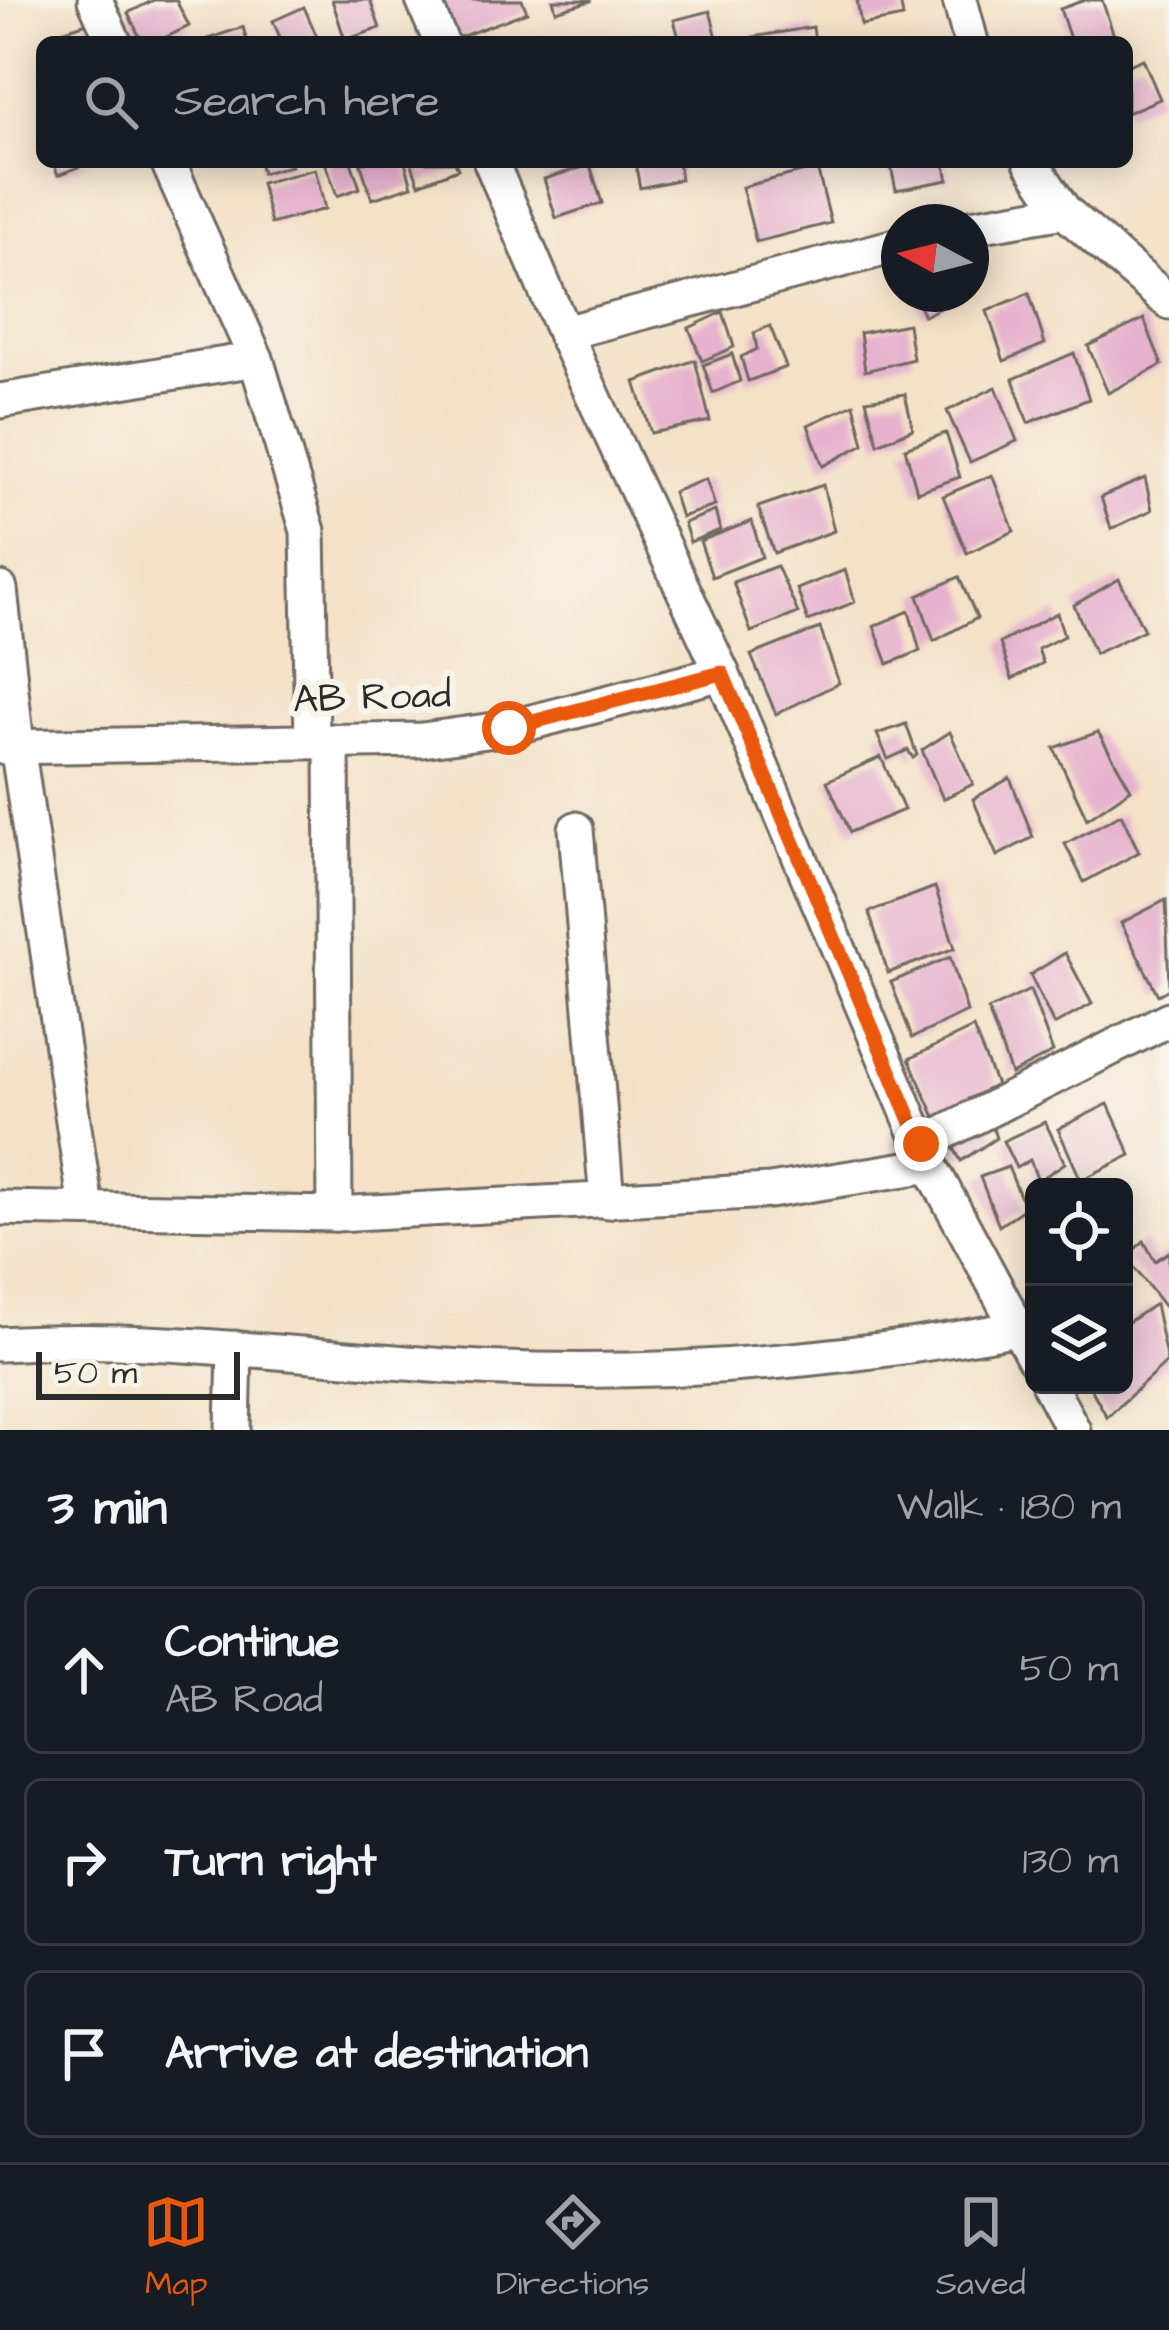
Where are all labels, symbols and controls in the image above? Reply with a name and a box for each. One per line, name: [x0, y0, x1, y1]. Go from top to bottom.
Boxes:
search box: [36, 36, 1133, 168]
icon: search: [78, 69, 144, 135]
text: Search here: [174, 71, 440, 133]
north arrow: [881, 204, 989, 312]
street label: AB Road: [292, 668, 452, 728]
route start: [482, 701, 536, 755]
route end: [894, 1117, 948, 1171]
map controls: [1025, 1178, 1133, 1394]
button: locate: [1025, 1178, 1133, 1286]
button: layers: [1025, 1286, 1133, 1394]
scale bar: [36, 1346, 240, 1399]
text: 50 m: [54, 1350, 137, 1396]
text: 3 min: [48, 1473, 167, 1544]
text: Walk · 180 m: [897, 1481, 1121, 1535]
text: Continue: [165, 1612, 339, 1674]
icon: ahead: [51, 1637, 117, 1703]
text: 50 m: [1020, 1643, 1118, 1697]
text: AB Road: [165, 1674, 323, 1728]
icon: right: [51, 1829, 117, 1895]
text: Turn right: [165, 1831, 377, 1893]
text: 130 m: [1023, 1835, 1118, 1889]
icon: arrive: [51, 2021, 117, 2087]
text: Arrive at destination: [165, 2023, 588, 2085]
tab: Map: [143, 2189, 209, 2307]
tab: Directions: [496, 2189, 649, 2307]
tab: Saved: [936, 2189, 1026, 2307]

